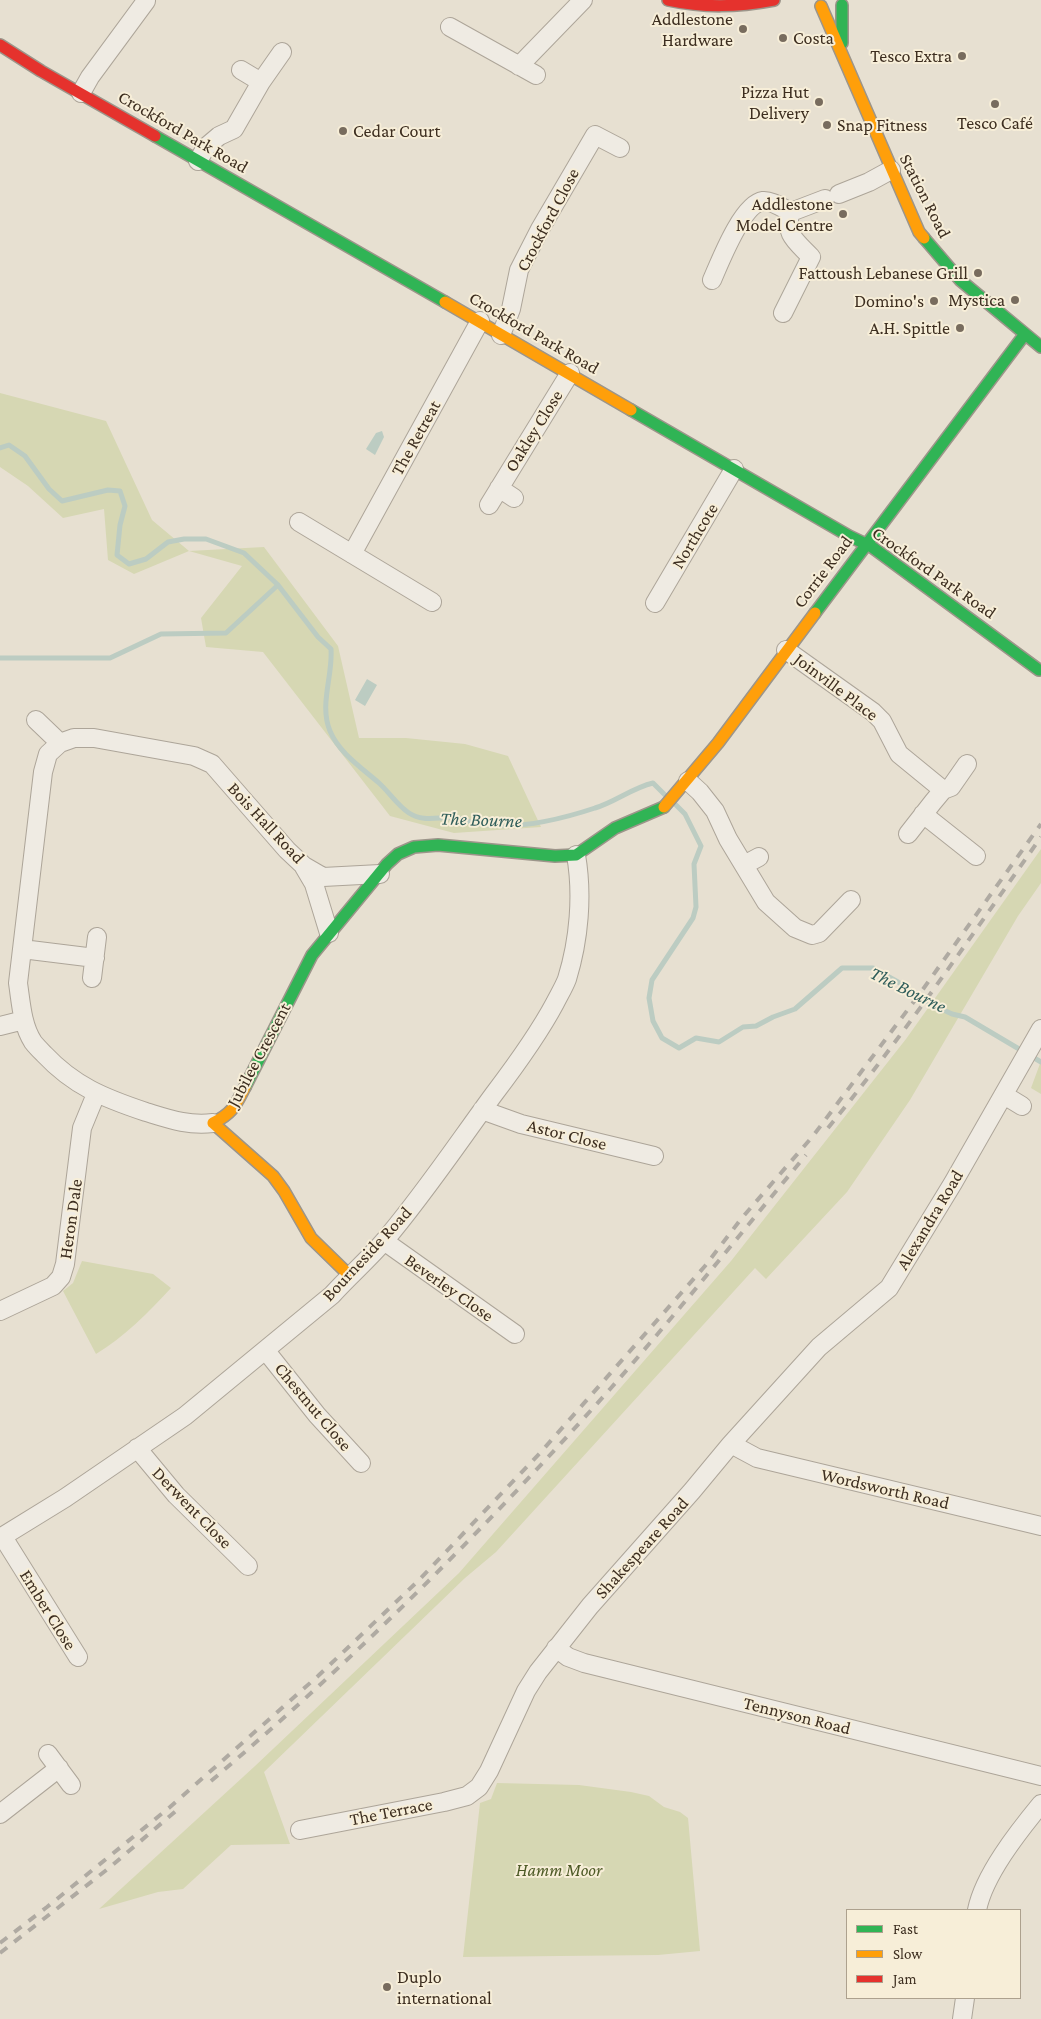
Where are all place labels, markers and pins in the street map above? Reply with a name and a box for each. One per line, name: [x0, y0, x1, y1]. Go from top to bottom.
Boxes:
place label: Addlestone Hardware: [652, 8, 733, 50]
marker: Addlestone Hardware: [737, 23, 749, 35]
place label: Costa: [793, 27, 834, 49]
marker: Costa: [777, 32, 789, 44]
place label: Tesco Extra: [870, 45, 952, 67]
marker: Tesco Extra: [956, 50, 968, 62]
place label: Pizza Hut Delivery: [741, 81, 809, 124]
marker: Pizza Hut Delivery: [813, 96, 825, 108]
marker: Tesco Café: [989, 98, 1001, 110]
place label: Tesco Café: [957, 112, 1033, 134]
place label: Snap Fitness: [837, 114, 927, 136]
marker: Snap Fitness: [821, 119, 833, 131]
place label: Cedar Court: [353, 120, 440, 142]
marker: Cedar Court: [337, 125, 349, 137]
place label: Addlestone Model Centre: [736, 193, 833, 235]
marker: Addlestone Model Centre: [837, 208, 849, 220]
place label: Fattoush Lebanese Grill: [799, 262, 968, 284]
marker: Fattoush Lebanese Grill: [972, 267, 984, 279]
place label: Mystica: [948, 289, 1005, 311]
place label: Domino's: [854, 290, 924, 312]
marker: Mystica: [1009, 294, 1021, 306]
marker: Domino's: [928, 295, 940, 307]
place label: A.H. Spittle: [869, 317, 950, 339]
marker: A.H. Spittle: [954, 322, 966, 334]
place label: Duplo international: [397, 1966, 492, 2008]
marker: Duplo international: [381, 1981, 393, 1993]

